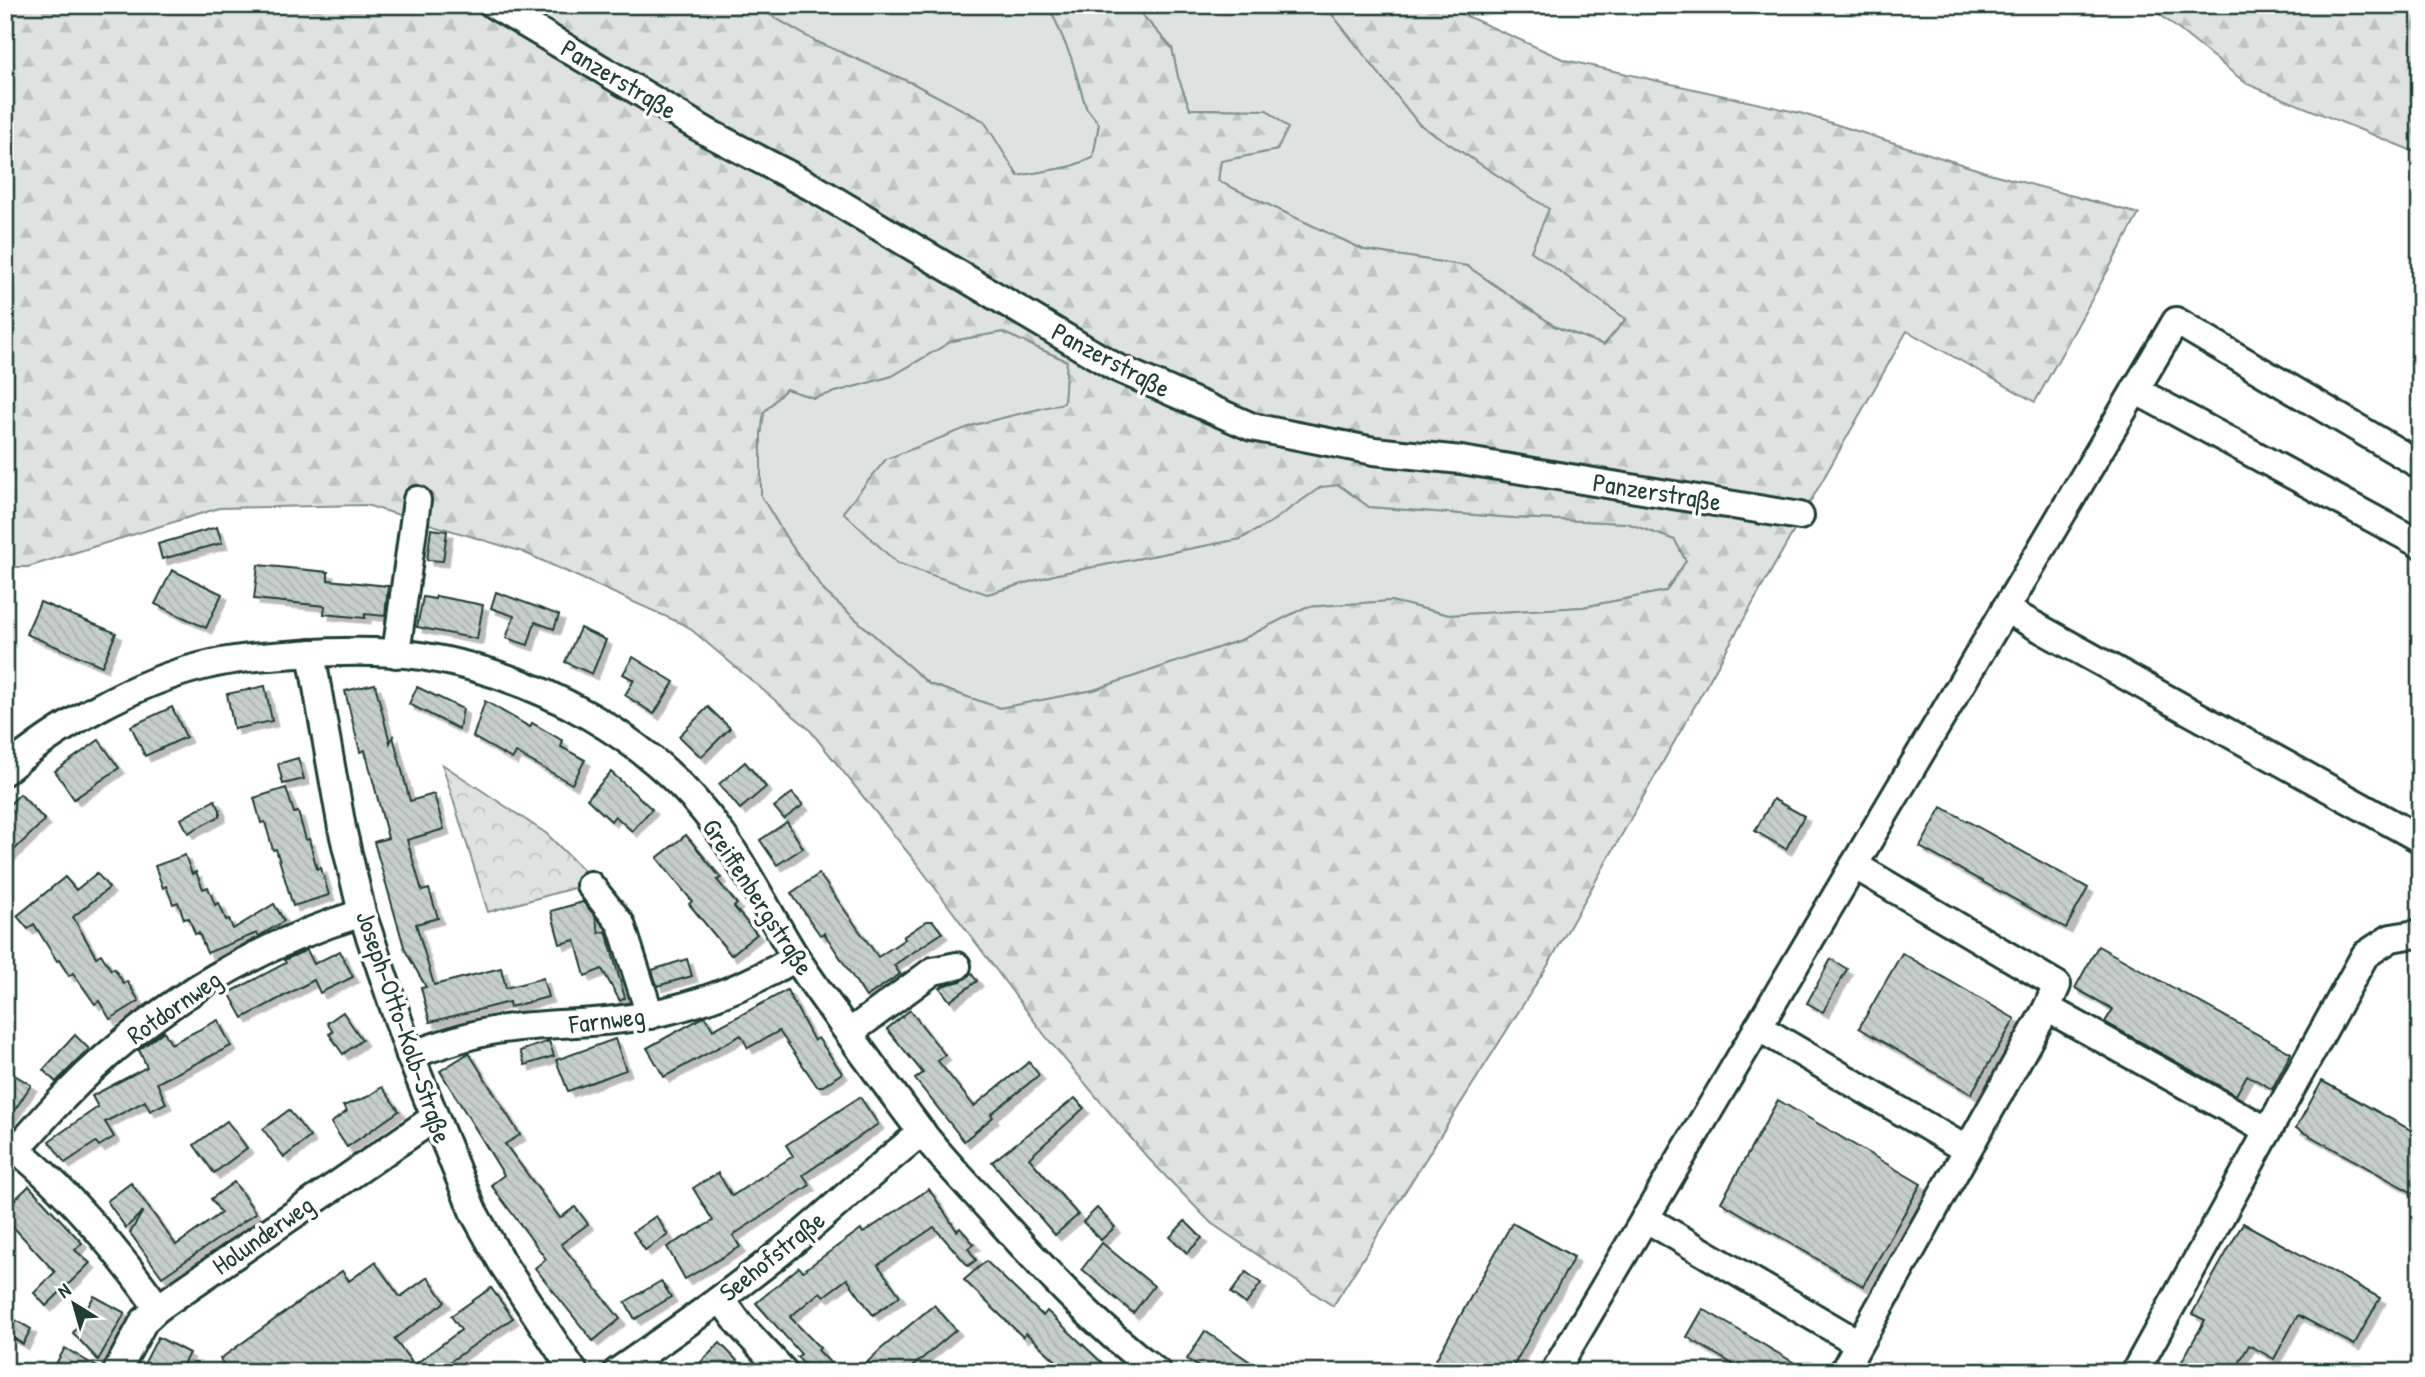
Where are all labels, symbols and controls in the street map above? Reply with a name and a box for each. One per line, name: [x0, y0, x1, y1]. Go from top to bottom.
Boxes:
street label: Panzerstraße: [555, 30, 684, 127]
street label: Panzerstraße: [1046, 314, 1176, 405]
street label: Panzerstraße: [1591, 464, 1724, 519]
street label: Greiffenbergstraße: [695, 812, 822, 982]
street label: Joseph-Otto-Kolb-Straße: [348, 906, 461, 1148]
street label: Rotdornweg: [120, 961, 228, 1052]
street label: Farnweg: [566, 998, 647, 1042]
street label: Holunderweg: [205, 1187, 320, 1282]
street label: Seehofstraße: [711, 1202, 832, 1309]
north arrow: [38, 1268, 108, 1338]
text: N: [52, 1277, 76, 1304]

